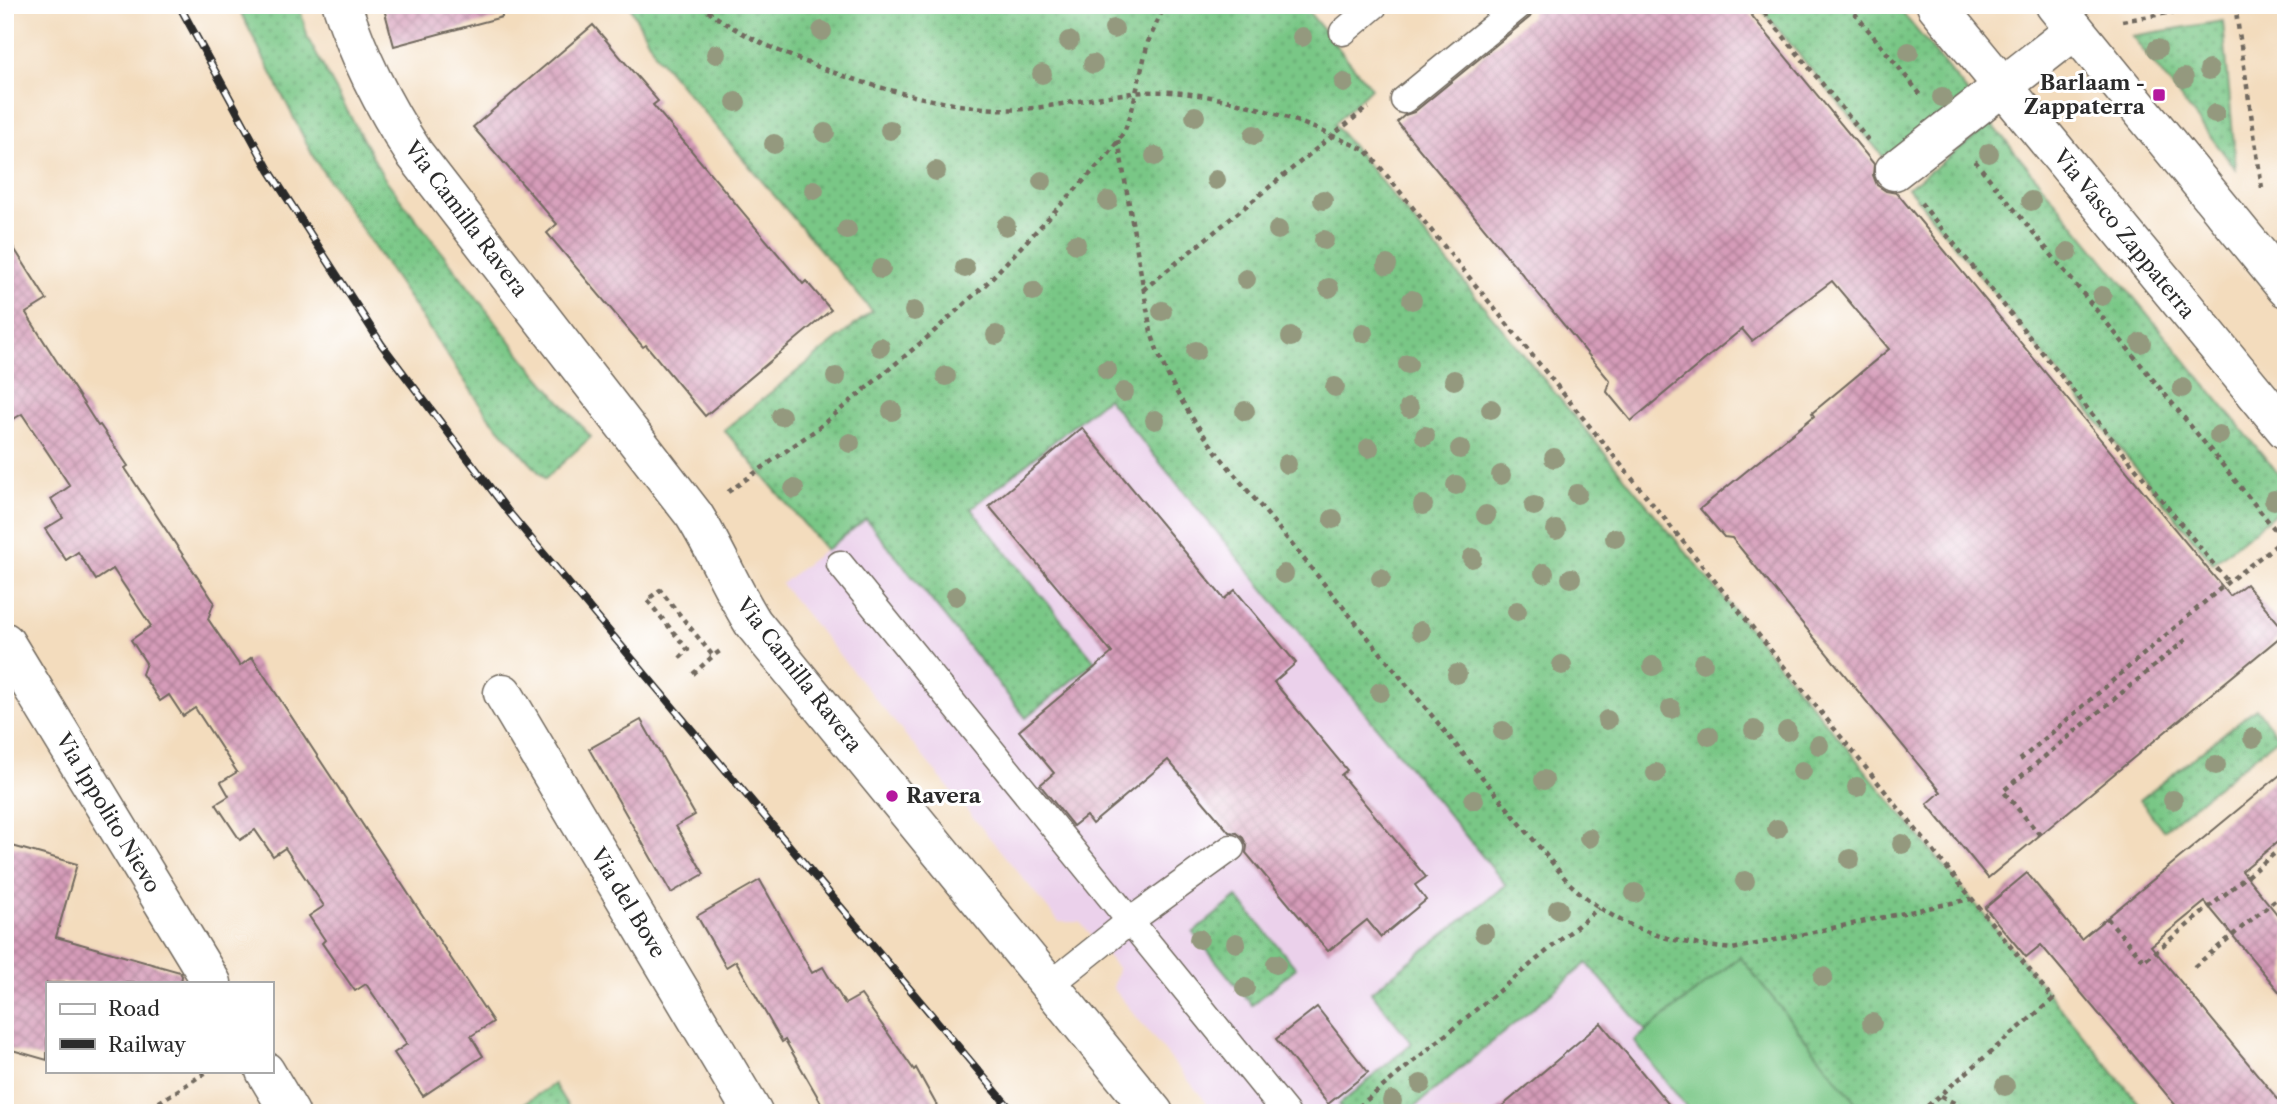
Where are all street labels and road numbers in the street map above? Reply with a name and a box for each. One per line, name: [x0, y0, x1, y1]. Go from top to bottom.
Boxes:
street label: Via Camilla Ravera: [399, 135, 534, 302]
street label: Via Vasco Zappaterra: [2048, 143, 2201, 324]
street label: Via Camilla Ravera: [731, 592, 868, 757]
street label: Via Ippolito Nievo: [50, 728, 166, 897]
street label: Via del Bove: [585, 842, 671, 962]

